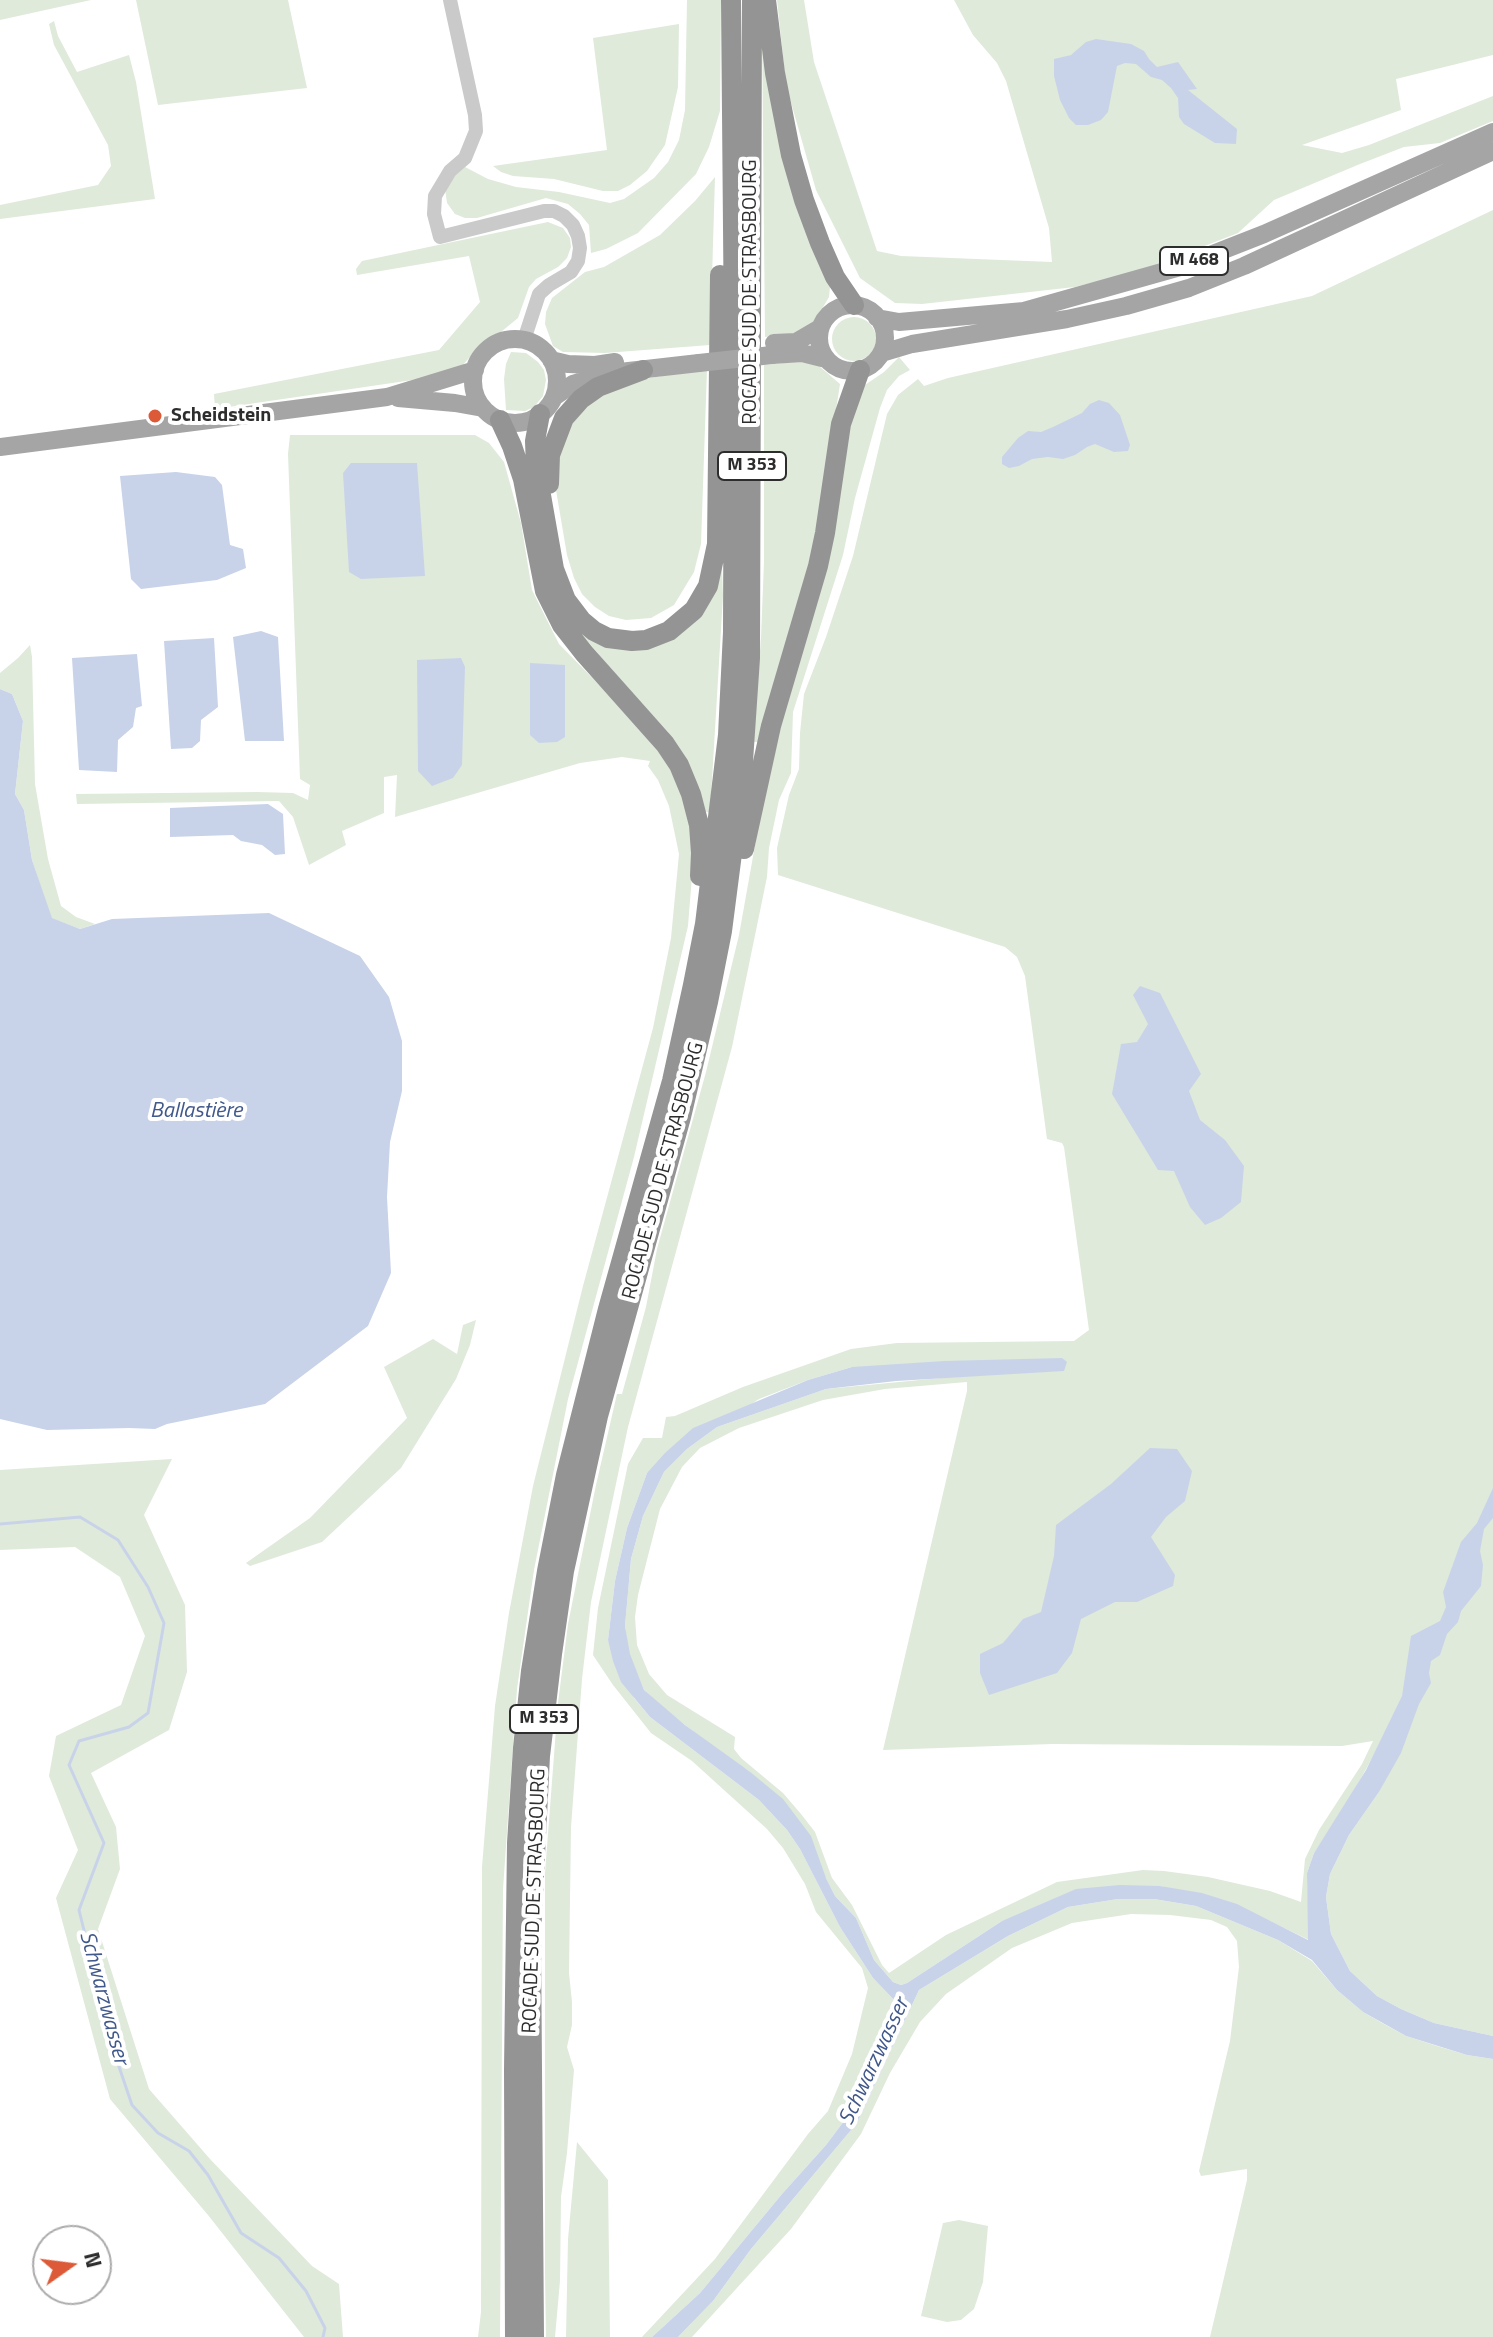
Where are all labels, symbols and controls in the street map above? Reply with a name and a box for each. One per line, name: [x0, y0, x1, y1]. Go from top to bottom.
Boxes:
street label: ROCADE SUD DE STRASBOURG: [739, 159, 763, 425]
road number: M 468: [1160, 247, 1228, 275]
place label: Scheidstein: [171, 404, 271, 428]
marker: Scheidstein: [146, 407, 164, 425]
road number: M 353: [718, 452, 786, 480]
street label: ROCADE SUD DE STRASBOURG: [618, 1040, 710, 1302]
water label: Ballastière: [150, 1099, 242, 1125]
road number: M 353: [510, 1705, 578, 1733]
street label: ROCADE SUD DE STRASBOURG: [518, 1768, 552, 2034]
water label: Schwarzwasser: [73, 1929, 133, 2067]
water label: Schwarzwasser: [834, 1994, 916, 2130]
north arrow: [32, 2225, 112, 2305]
text: N: [75, 2248, 112, 2271]

